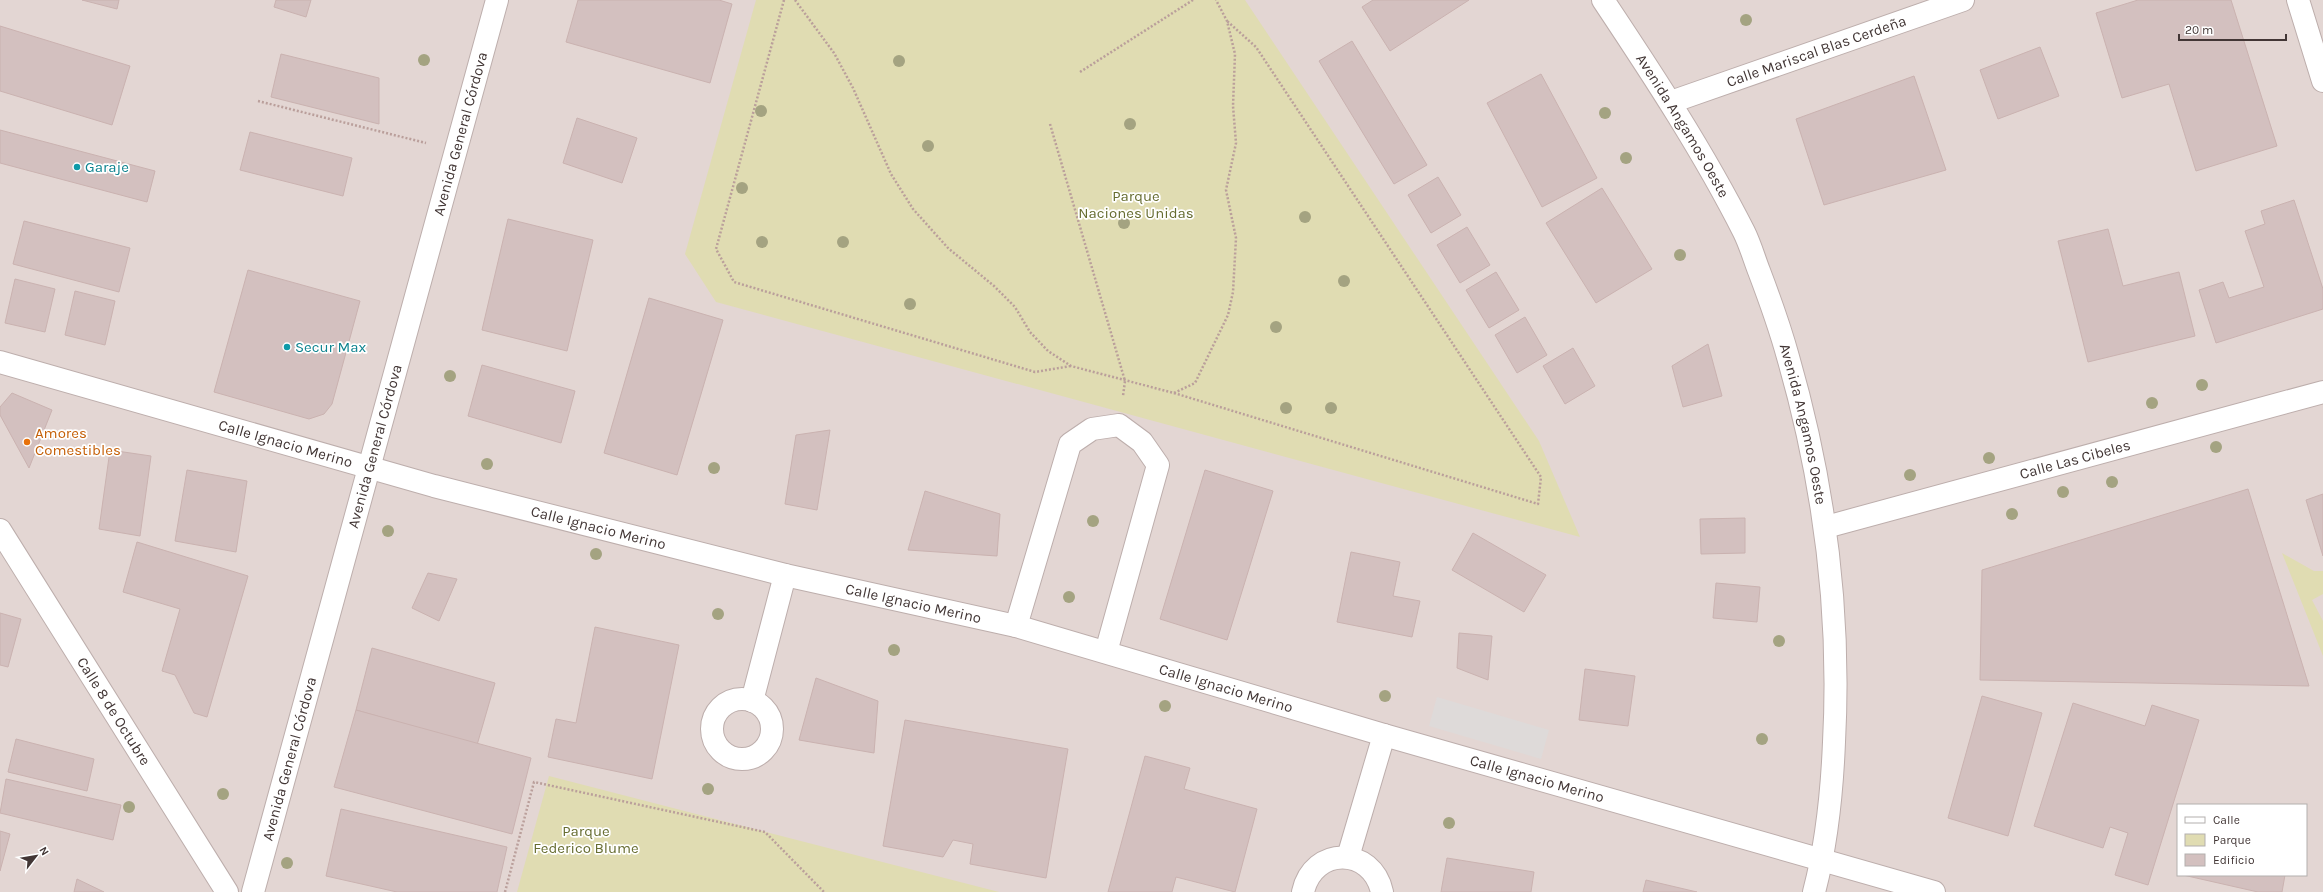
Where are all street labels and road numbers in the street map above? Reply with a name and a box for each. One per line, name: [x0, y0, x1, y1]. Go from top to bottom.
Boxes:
street label: Calle Mariscal Blas Cerdeña: [1724, 12, 1909, 91]
street label: Avenida General Córdova: [429, 50, 491, 218]
street label: Avenida Angamos Oeste: [1632, 51, 1733, 201]
street label: Avenida Angamos Oeste: [1776, 341, 1830, 506]
street label: Avenida General Córdova: [344, 362, 406, 530]
street label: Calle Ignacio Merino: [216, 416, 355, 471]
street label: Calle Las Cibeles: [2018, 436, 2132, 483]
street label: Calle Ignacio Merino: [529, 502, 668, 553]
street label: Calle Ignacio Merino: [844, 580, 983, 627]
street label: Calle 8 de Octubre: [73, 654, 154, 769]
street label: Calle Ignacio Merino: [1157, 660, 1295, 717]
street label: Avenida General Córdova: [258, 675, 320, 843]
street label: Calle Ignacio Merino: [1468, 751, 1606, 806]

